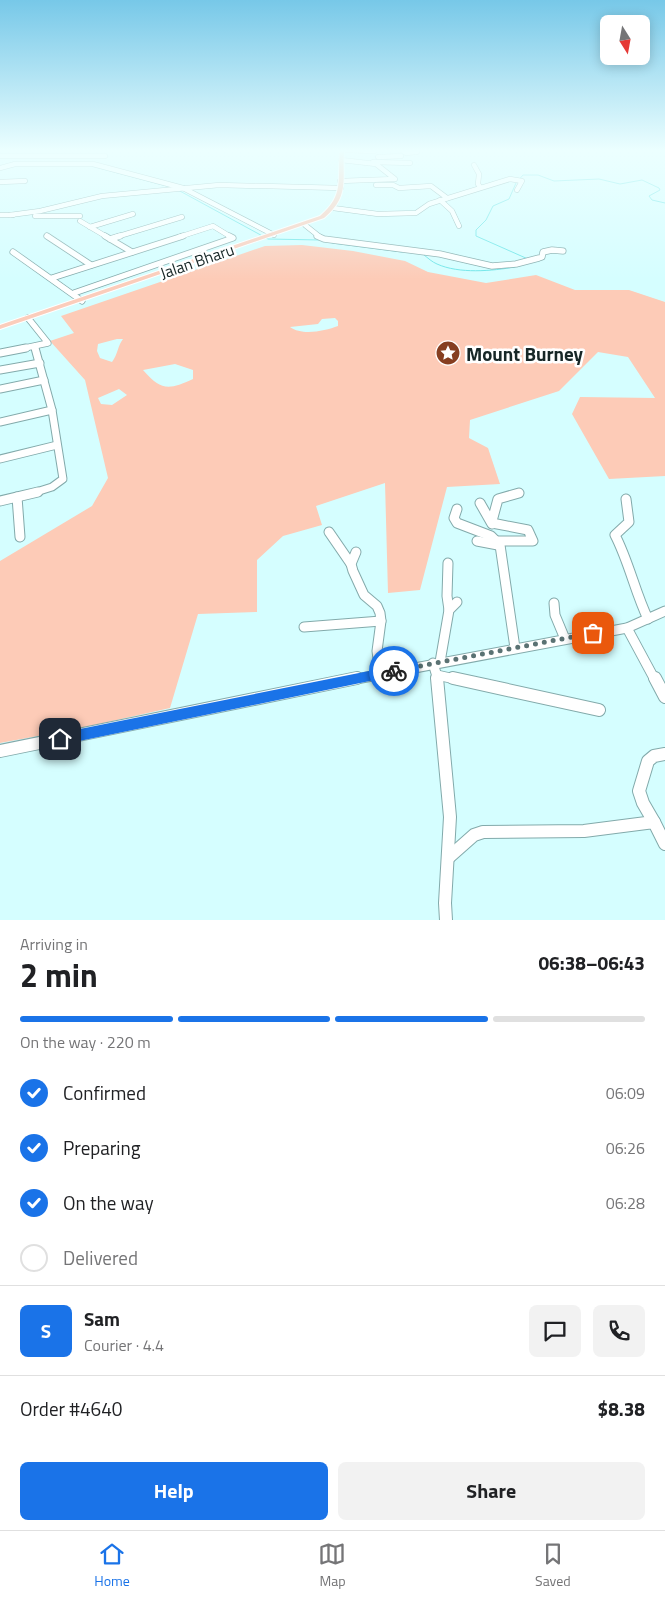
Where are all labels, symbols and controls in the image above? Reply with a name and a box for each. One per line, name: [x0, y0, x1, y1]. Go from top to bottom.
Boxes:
north arrow: [600, 15, 650, 65]
map controls: [600, 15, 650, 65]
street label: Jalan Bharu: [157, 237, 237, 285]
place label: Mount Burney: [466, 339, 584, 368]
place icon: Mount Burney: [435, 340, 461, 366]
pin: [572, 612, 614, 654]
icon: bag: [579, 619, 607, 647]
courier: [369, 646, 419, 696]
icon: bike: [380, 657, 408, 685]
pin: [39, 718, 81, 760]
icon: home: [46, 725, 74, 753]
text: Arriving in: [20, 932, 88, 956]
text: 06:38–06:43: [538, 948, 645, 977]
text: 2 min: [20, 951, 98, 999]
text: On the way · 220 m: [20, 1030, 151, 1054]
text: Confirmed: [63, 1078, 146, 1107]
icon: check: [20, 1079, 48, 1107]
text: 06:09: [606, 1081, 645, 1105]
text: Preparing: [63, 1133, 140, 1162]
icon: check: [20, 1134, 48, 1162]
text: 06:26: [606, 1136, 645, 1160]
text: On the way: [63, 1188, 154, 1217]
icon: check: [20, 1189, 48, 1217]
text: 06:28: [606, 1191, 645, 1215]
text: Delivered: [63, 1243, 138, 1272]
text: Sam: [84, 1304, 120, 1333]
button: chat: [529, 1305, 581, 1357]
button: phone: [593, 1305, 645, 1357]
text: S: [41, 1316, 51, 1345]
text: Courier · 4.4: [84, 1333, 164, 1357]
text: Order #4640: [20, 1394, 122, 1423]
text: $8.38: [598, 1394, 645, 1423]
button: Help: [20, 1462, 328, 1520]
button: Share: [338, 1462, 645, 1520]
tab: Home: [94, 1540, 130, 1591]
tab: Map: [318, 1540, 346, 1591]
tab: Saved: [535, 1540, 571, 1591]

